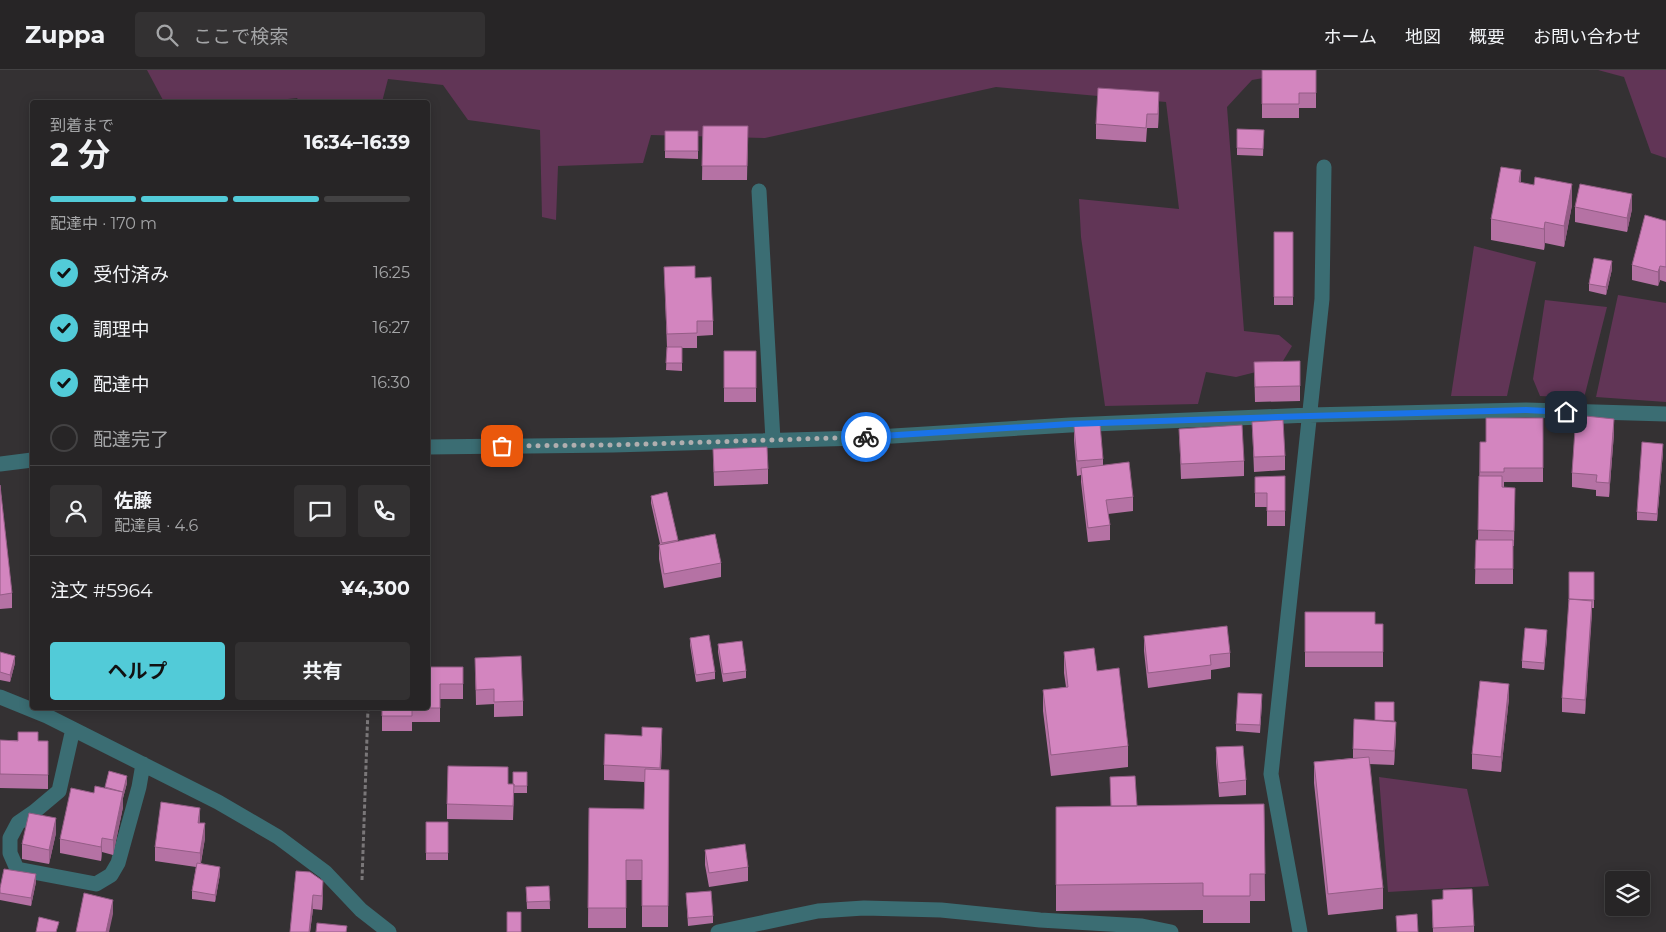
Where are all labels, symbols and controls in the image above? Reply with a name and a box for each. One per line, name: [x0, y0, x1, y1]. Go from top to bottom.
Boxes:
search box: [135, 12, 485, 57]
text: Zuppa: [25, 20, 105, 49]
icon: search: [153, 21, 181, 49]
text: ここで検索: [193, 25, 288, 48]
text: ホーム: [1324, 26, 1377, 48]
text: 地図: [1405, 26, 1441, 48]
text: 概要: [1469, 26, 1505, 48]
text: お問い合わせ: [1533, 26, 1641, 48]
text: 到着まで: [50, 116, 114, 135]
text: 16:34–16:39: [304, 131, 410, 154]
text: 2 分: [50, 135, 110, 174]
text: 配達中 · 170 m: [50, 214, 157, 233]
icon: check: [50, 259, 78, 287]
text: 受付済み: [93, 263, 169, 286]
text: 16:25: [373, 263, 410, 282]
icon: check: [50, 314, 78, 342]
text: 調理中: [93, 318, 150, 341]
text: 16:27: [373, 318, 410, 337]
icon: check: [50, 369, 78, 397]
text: 配達中: [93, 373, 150, 396]
text: 16:30: [371, 373, 410, 392]
pin: [1545, 391, 1587, 433]
icon: home: [1552, 398, 1580, 426]
courier: [841, 412, 891, 462]
icon: bike: [852, 423, 880, 451]
pin: [481, 425, 523, 467]
text: 配達完了: [93, 428, 169, 451]
icon: bag: [488, 432, 516, 460]
button: person: [50, 485, 102, 537]
button: chat: [294, 485, 346, 537]
button: phone: [358, 485, 410, 537]
text: 佐藤: [114, 489, 152, 512]
text: 配達員 · 4.6: [114, 516, 198, 535]
text: ¥4,300: [341, 577, 410, 600]
text: 注文 #5964: [50, 579, 153, 602]
button: ヘルプ: [50, 642, 225, 700]
button: 共有: [235, 642, 410, 700]
map controls: [1605, 871, 1650, 916]
button: layers: [1605, 871, 1650, 916]

